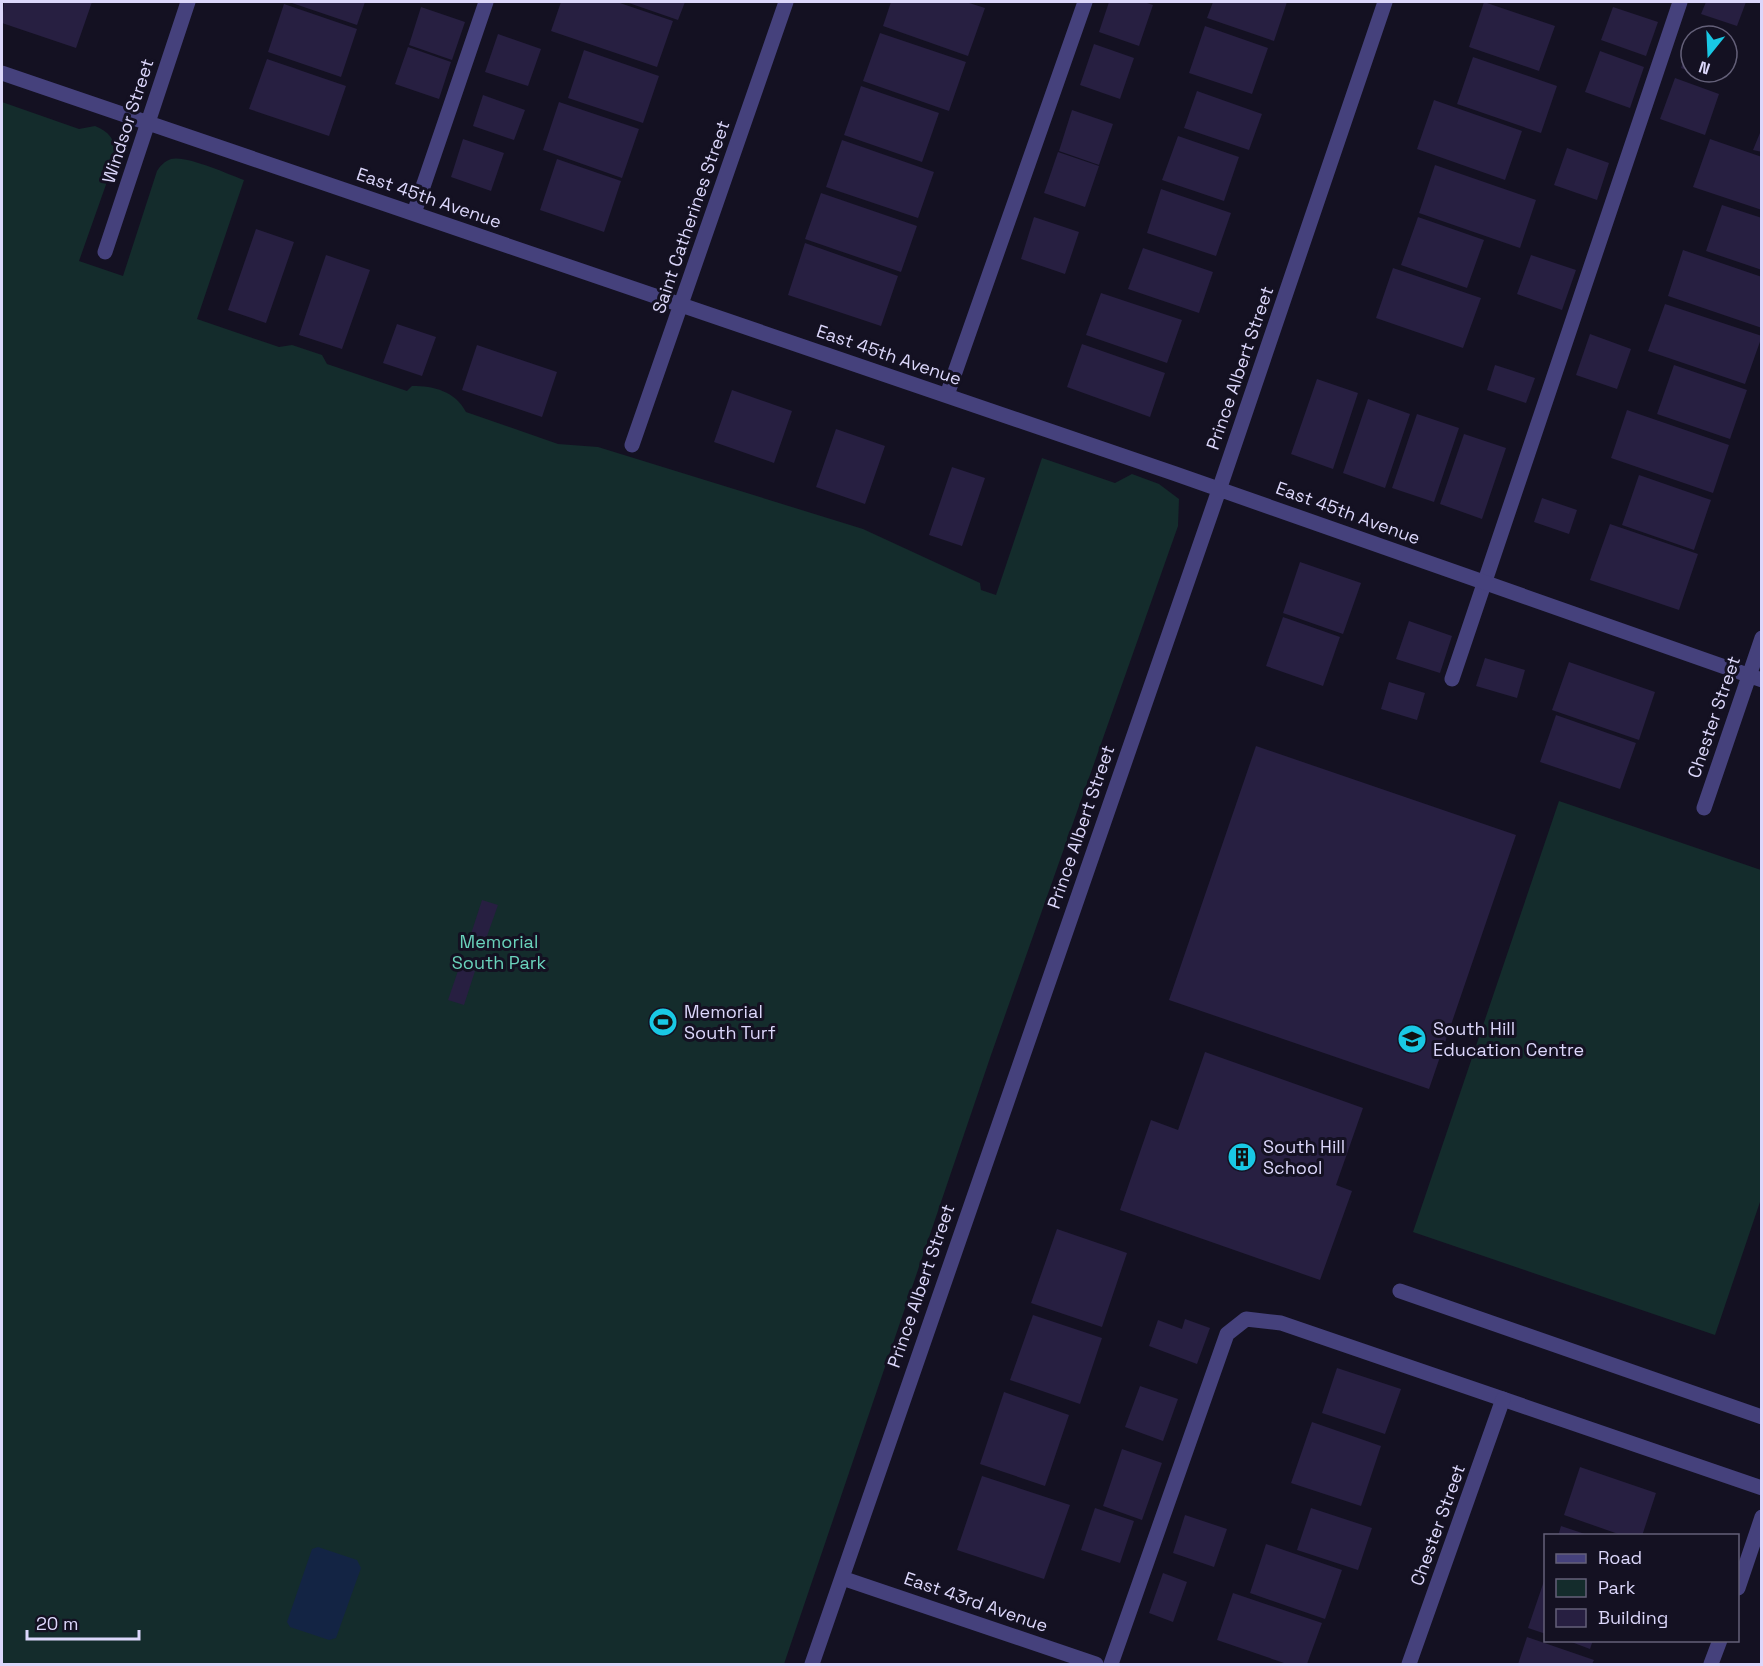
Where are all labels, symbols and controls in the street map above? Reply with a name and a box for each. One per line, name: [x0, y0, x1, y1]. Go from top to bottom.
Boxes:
north arrow: [1679, 24, 1739, 84]
street label: Windsor Street: [97, 56, 159, 186]
text: N: [1696, 56, 1713, 79]
street label: Saint Catherines Street: [647, 117, 734, 316]
street label: East 45th Avenue: [354, 162, 505, 233]
street label: Prince Albert Street: [1201, 283, 1278, 453]
street label: East 45th Avenue: [814, 319, 965, 390]
street label: East 45th Avenue: [1273, 476, 1423, 549]
street label: Chester Street: [1682, 653, 1745, 781]
street label: Prince Albert Street: [1042, 742, 1119, 912]
park label: Memorial South Park: [452, 930, 547, 974]
place label: Memorial South Turf: [684, 1000, 776, 1044]
sports icon: Memorial South Turf: [647, 1006, 679, 1038]
place label: South Hill Education Centre: [1433, 1017, 1584, 1061]
school or university icon: South Hill Education Centre: [1396, 1023, 1428, 1055]
place label: South Hill School: [1263, 1135, 1345, 1179]
building icon: South Hill School: [1226, 1141, 1258, 1173]
street label: Prince Albert Street: [882, 1201, 959, 1371]
street label: Chester Street: [1405, 1461, 1470, 1589]
legend: [1544, 1534, 1739, 1642]
text: Road: [1598, 1546, 1642, 1569]
street label: East 43rd Avenue: [901, 1566, 1051, 1637]
text: Park: [1598, 1576, 1636, 1599]
scale bar: [27, 1603, 140, 1641]
text: Building: [1598, 1606, 1668, 1629]
text: 20 m: [36, 1612, 79, 1635]

